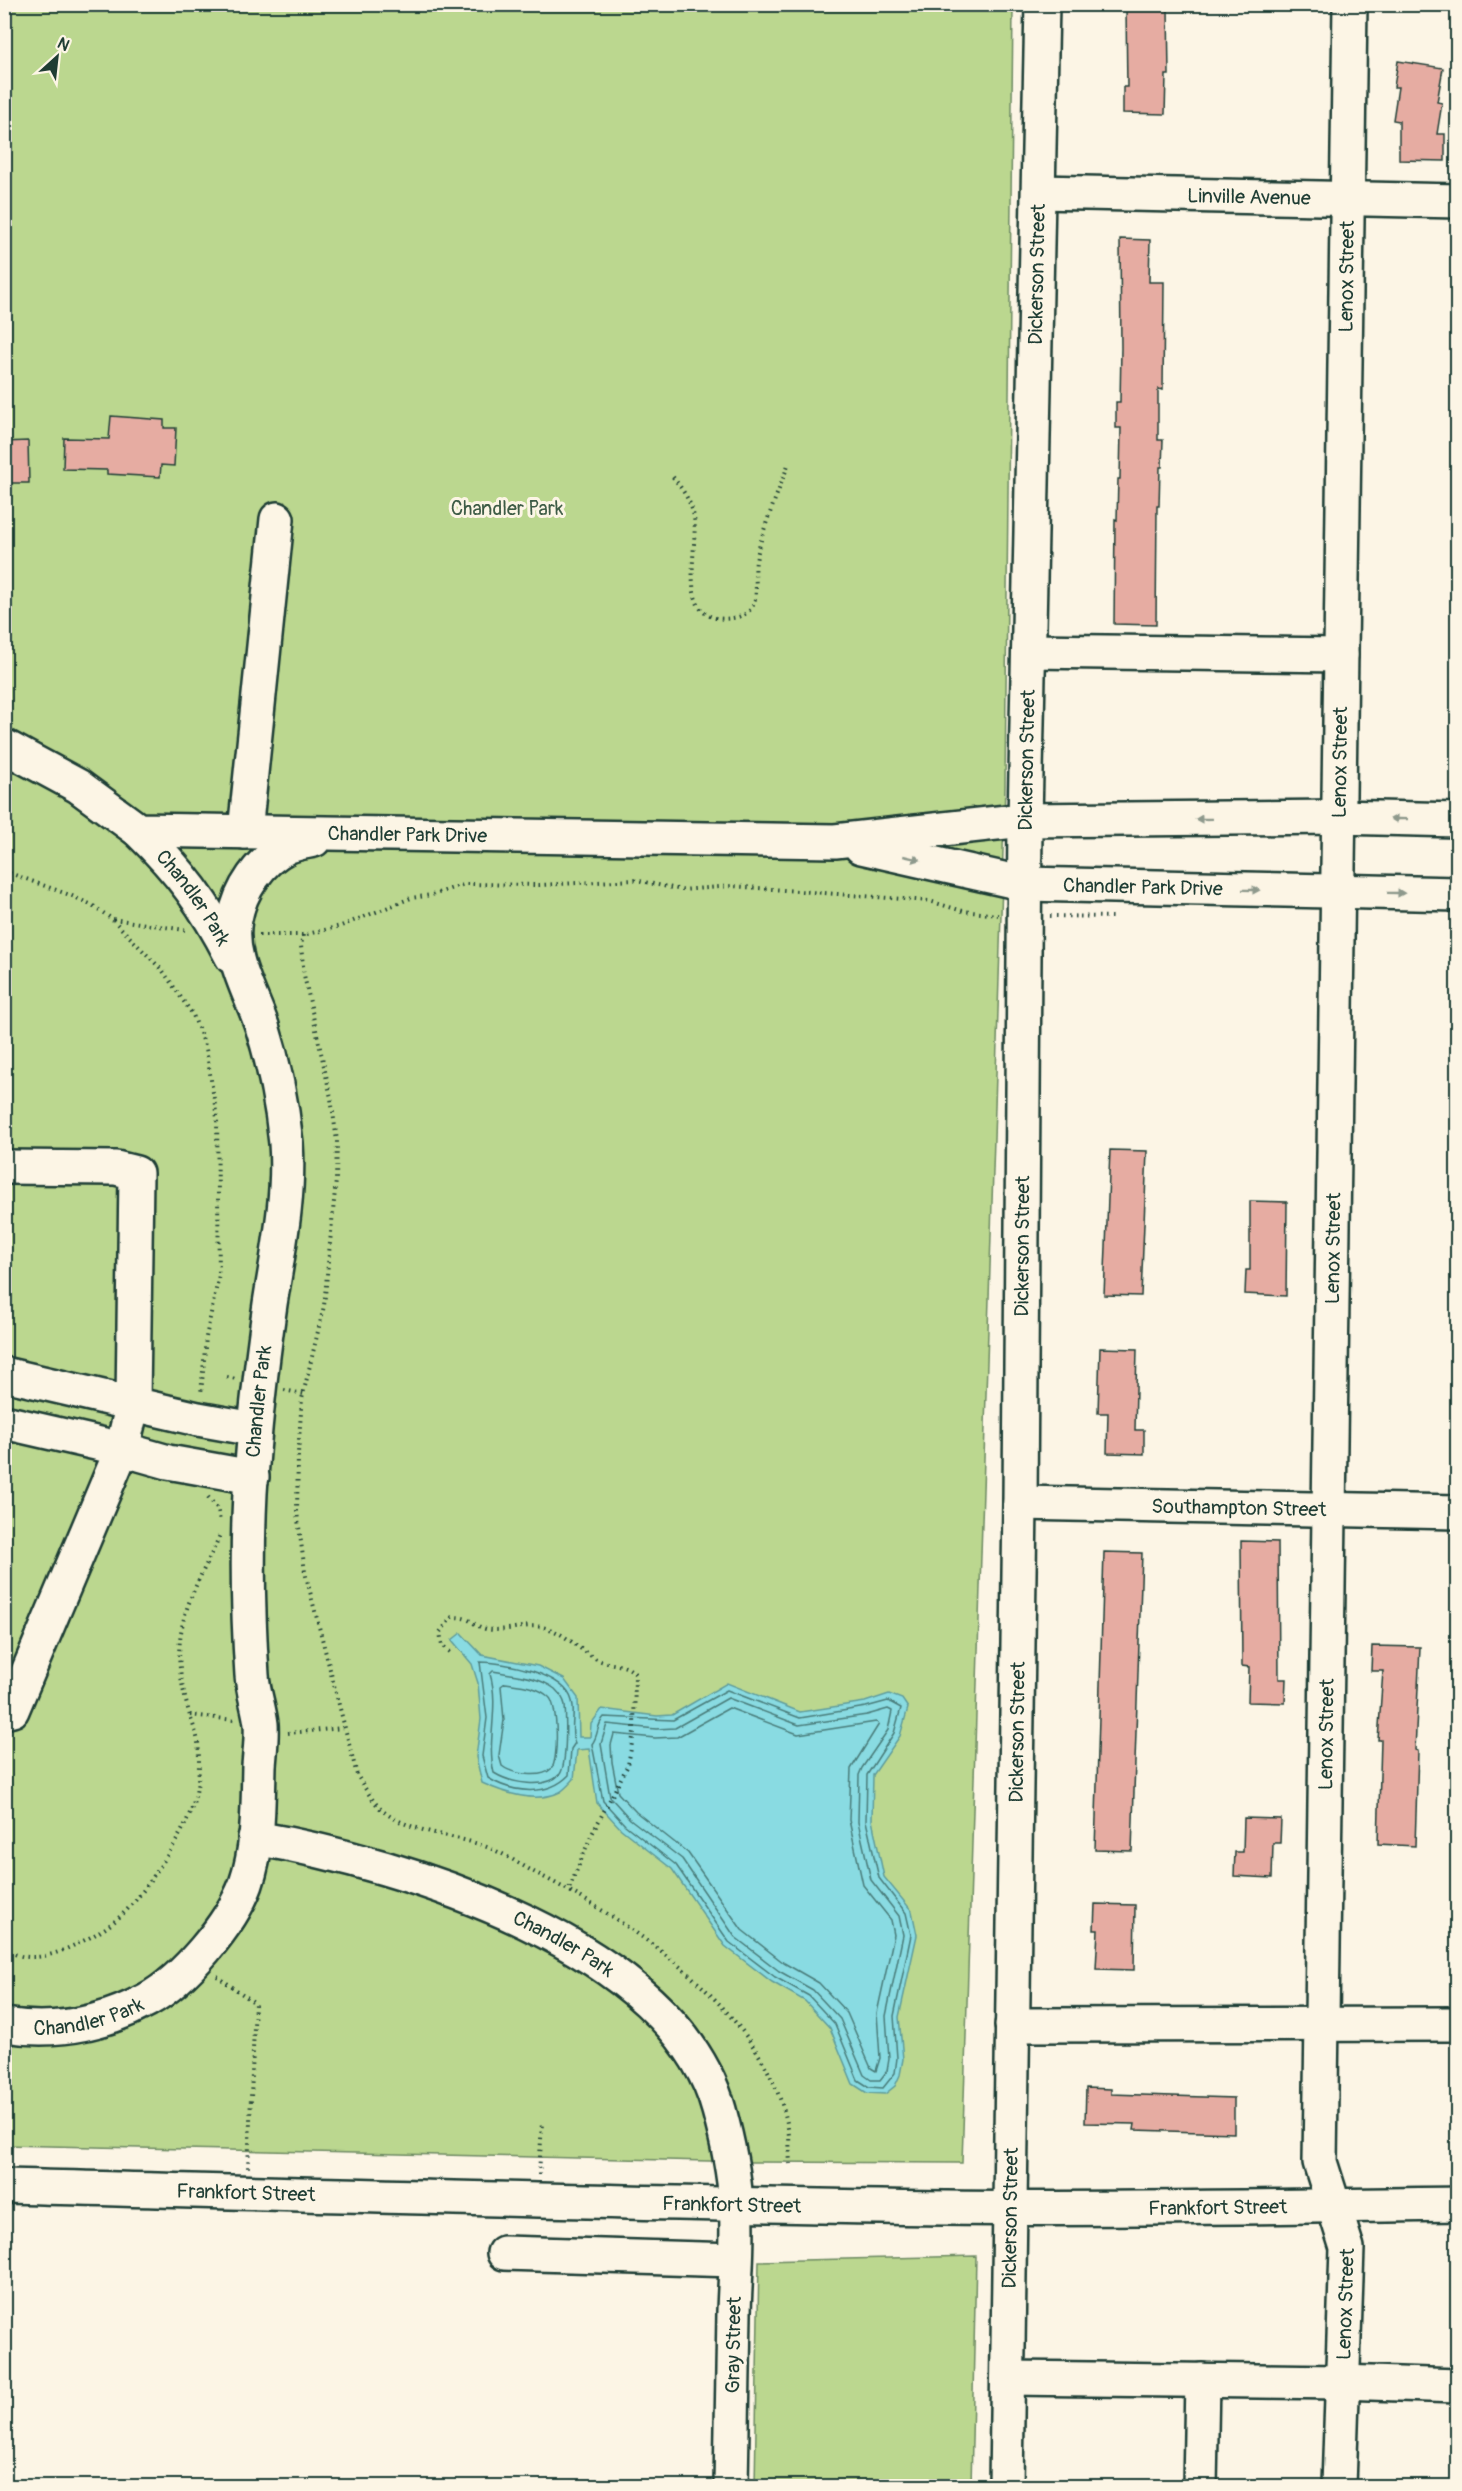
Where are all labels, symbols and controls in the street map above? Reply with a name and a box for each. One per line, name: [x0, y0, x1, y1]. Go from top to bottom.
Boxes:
north arrow: [27, 27, 87, 87]
text: N: [54, 33, 73, 56]
street label: Linville Avenue: [1187, 183, 1311, 211]
street label: Dickerson Street: [1023, 203, 1051, 345]
street label: Lenox Street: [1333, 220, 1360, 332]
park label: Chandler Park: [451, 496, 564, 521]
street label: Dickerson Street: [1013, 688, 1041, 831]
street label: Lenox Street: [1327, 705, 1353, 818]
one-way arrow: [1195, 814, 1214, 824]
one-way arrow: [1390, 814, 1409, 823]
street label: Chandler Park Drive: [327, 821, 488, 849]
street label: Chandler Park: [151, 845, 236, 951]
one-way arrow: [903, 854, 921, 864]
street label: Chandler Park Drive: [1063, 873, 1223, 902]
one-way arrow: [1241, 885, 1260, 894]
one-way arrow: [1386, 888, 1405, 897]
street label: Dickerson Street: [1009, 1175, 1035, 1317]
street label: Lenox Street: [1320, 1191, 1346, 1304]
street label: Chandler Park: [241, 1343, 277, 1458]
street label: Southampton Street: [1151, 1494, 1328, 1522]
street label: Dickerson Street: [1004, 1660, 1031, 1803]
street label: Lenox Street: [1313, 1677, 1340, 1790]
street label: Chandler Park: [509, 1905, 620, 1983]
street label: Chandler Park: [33, 1992, 149, 2041]
street label: Dickerson Street: [997, 2146, 1024, 2289]
street label: Frankfort Street: [176, 2179, 317, 2207]
street label: Frankfort Street: [662, 2191, 802, 2219]
street label: Frankfort Street: [1148, 2194, 1288, 2221]
street label: Lenox Street: [1331, 2247, 1360, 2360]
street label: Gray Street: [720, 2295, 747, 2394]

